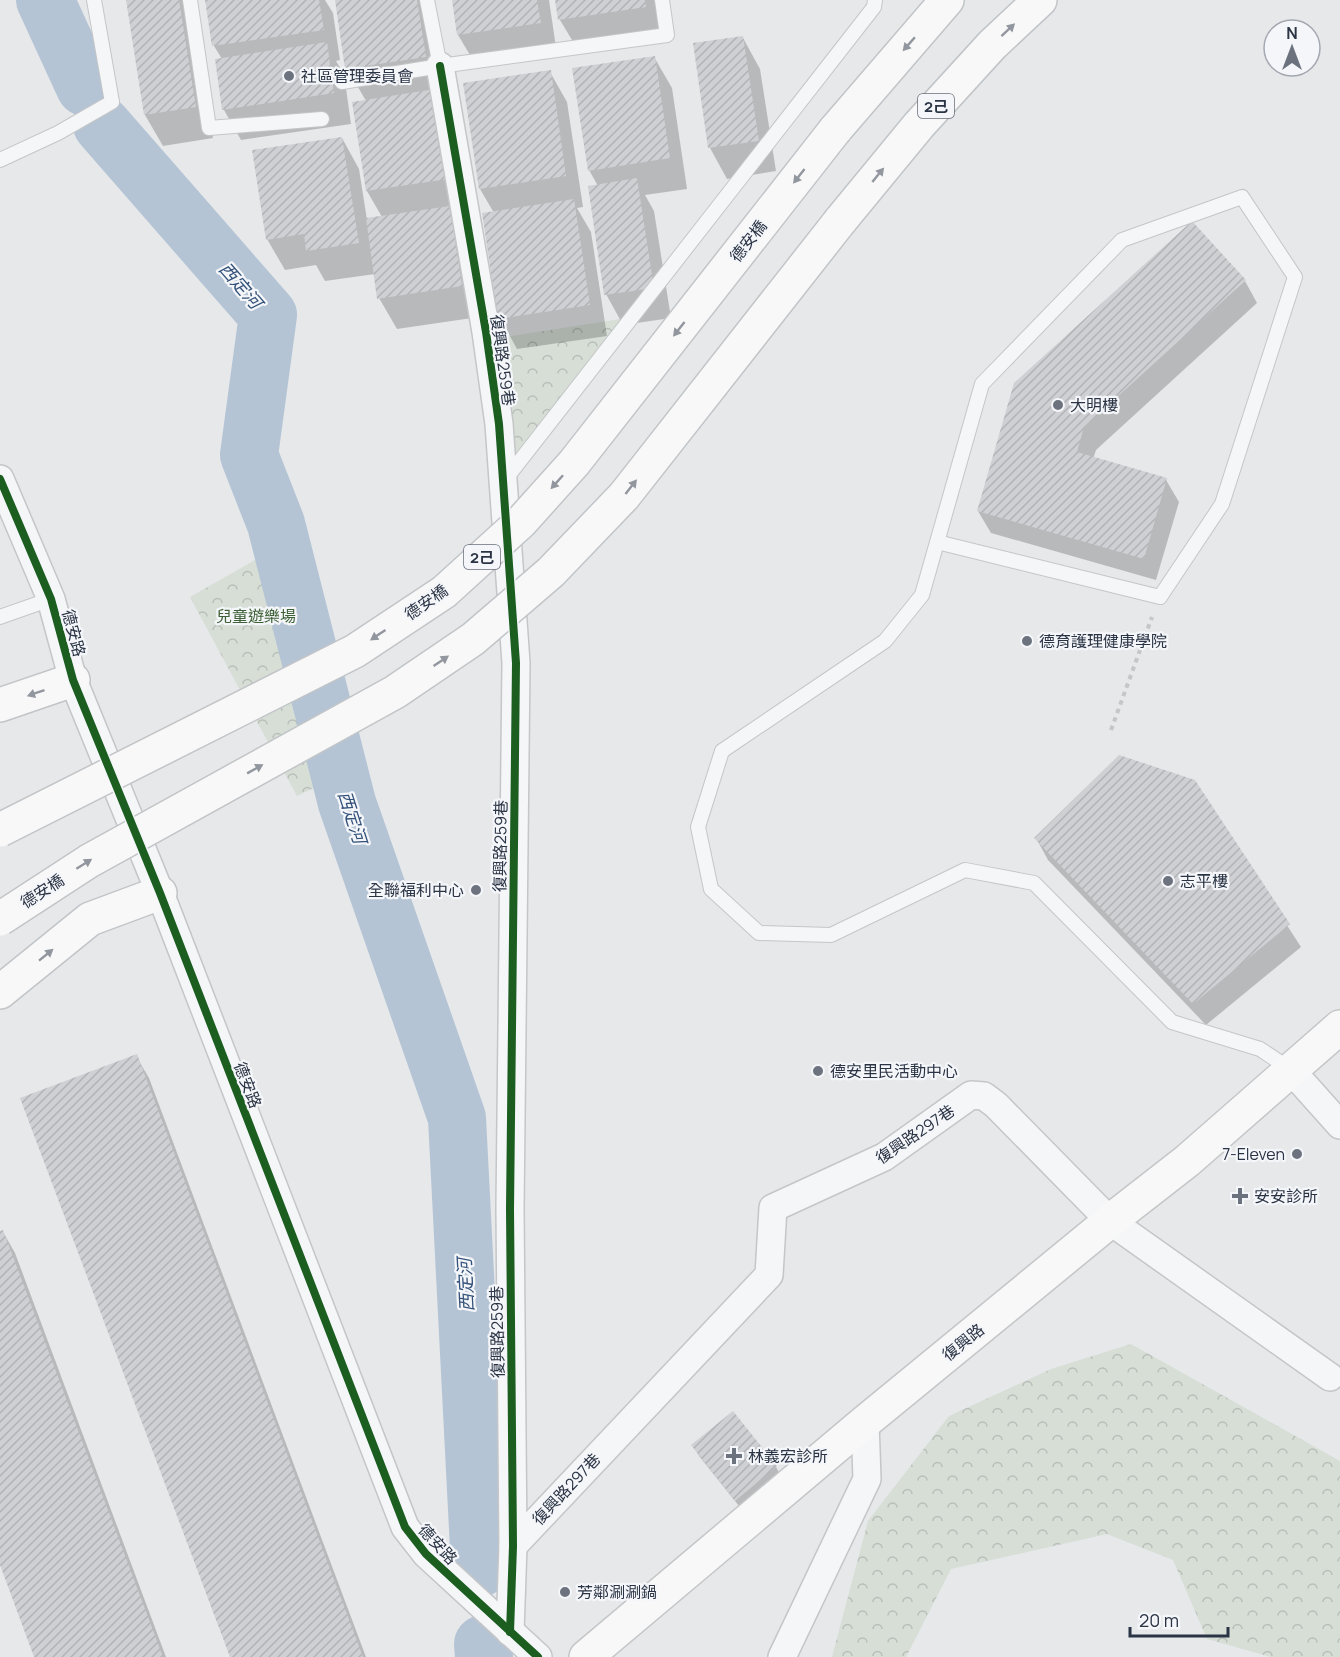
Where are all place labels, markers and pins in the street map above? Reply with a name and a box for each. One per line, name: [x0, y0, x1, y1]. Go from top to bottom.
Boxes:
place label: 社區管理委員會: [301, 65, 413, 87]
marker: 社區管理委員會: [282, 69, 296, 83]
place label: 大明樓: [1070, 394, 1118, 416]
marker: 大明樓: [1051, 398, 1065, 412]
place label: 德育護理健康學院: [1039, 630, 1167, 652]
marker: 德育護理健康學院: [1020, 634, 1034, 648]
place label: 志平樓: [1180, 870, 1228, 892]
marker: 志平樓: [1161, 874, 1175, 888]
place label: 全聯福利中心: [368, 879, 464, 901]
marker: 全聯福利中心: [469, 883, 483, 897]
place label: 德安里民活動中心: [830, 1060, 958, 1082]
marker: 德安里民活動中心: [811, 1064, 825, 1078]
place label: 7-Eleven: [1222, 1143, 1285, 1165]
marker: 7-Eleven: [1290, 1147, 1304, 1161]
place label: 安安診所: [1254, 1185, 1318, 1207]
marker: 安安診所: [1231, 1187, 1249, 1205]
place label: 林義宏診所: [748, 1445, 828, 1467]
marker: 林義宏診所: [725, 1447, 743, 1465]
place label: 芳鄰涮涮鍋: [577, 1581, 657, 1603]
marker: 芳鄰涮涮鍋: [558, 1585, 572, 1599]

